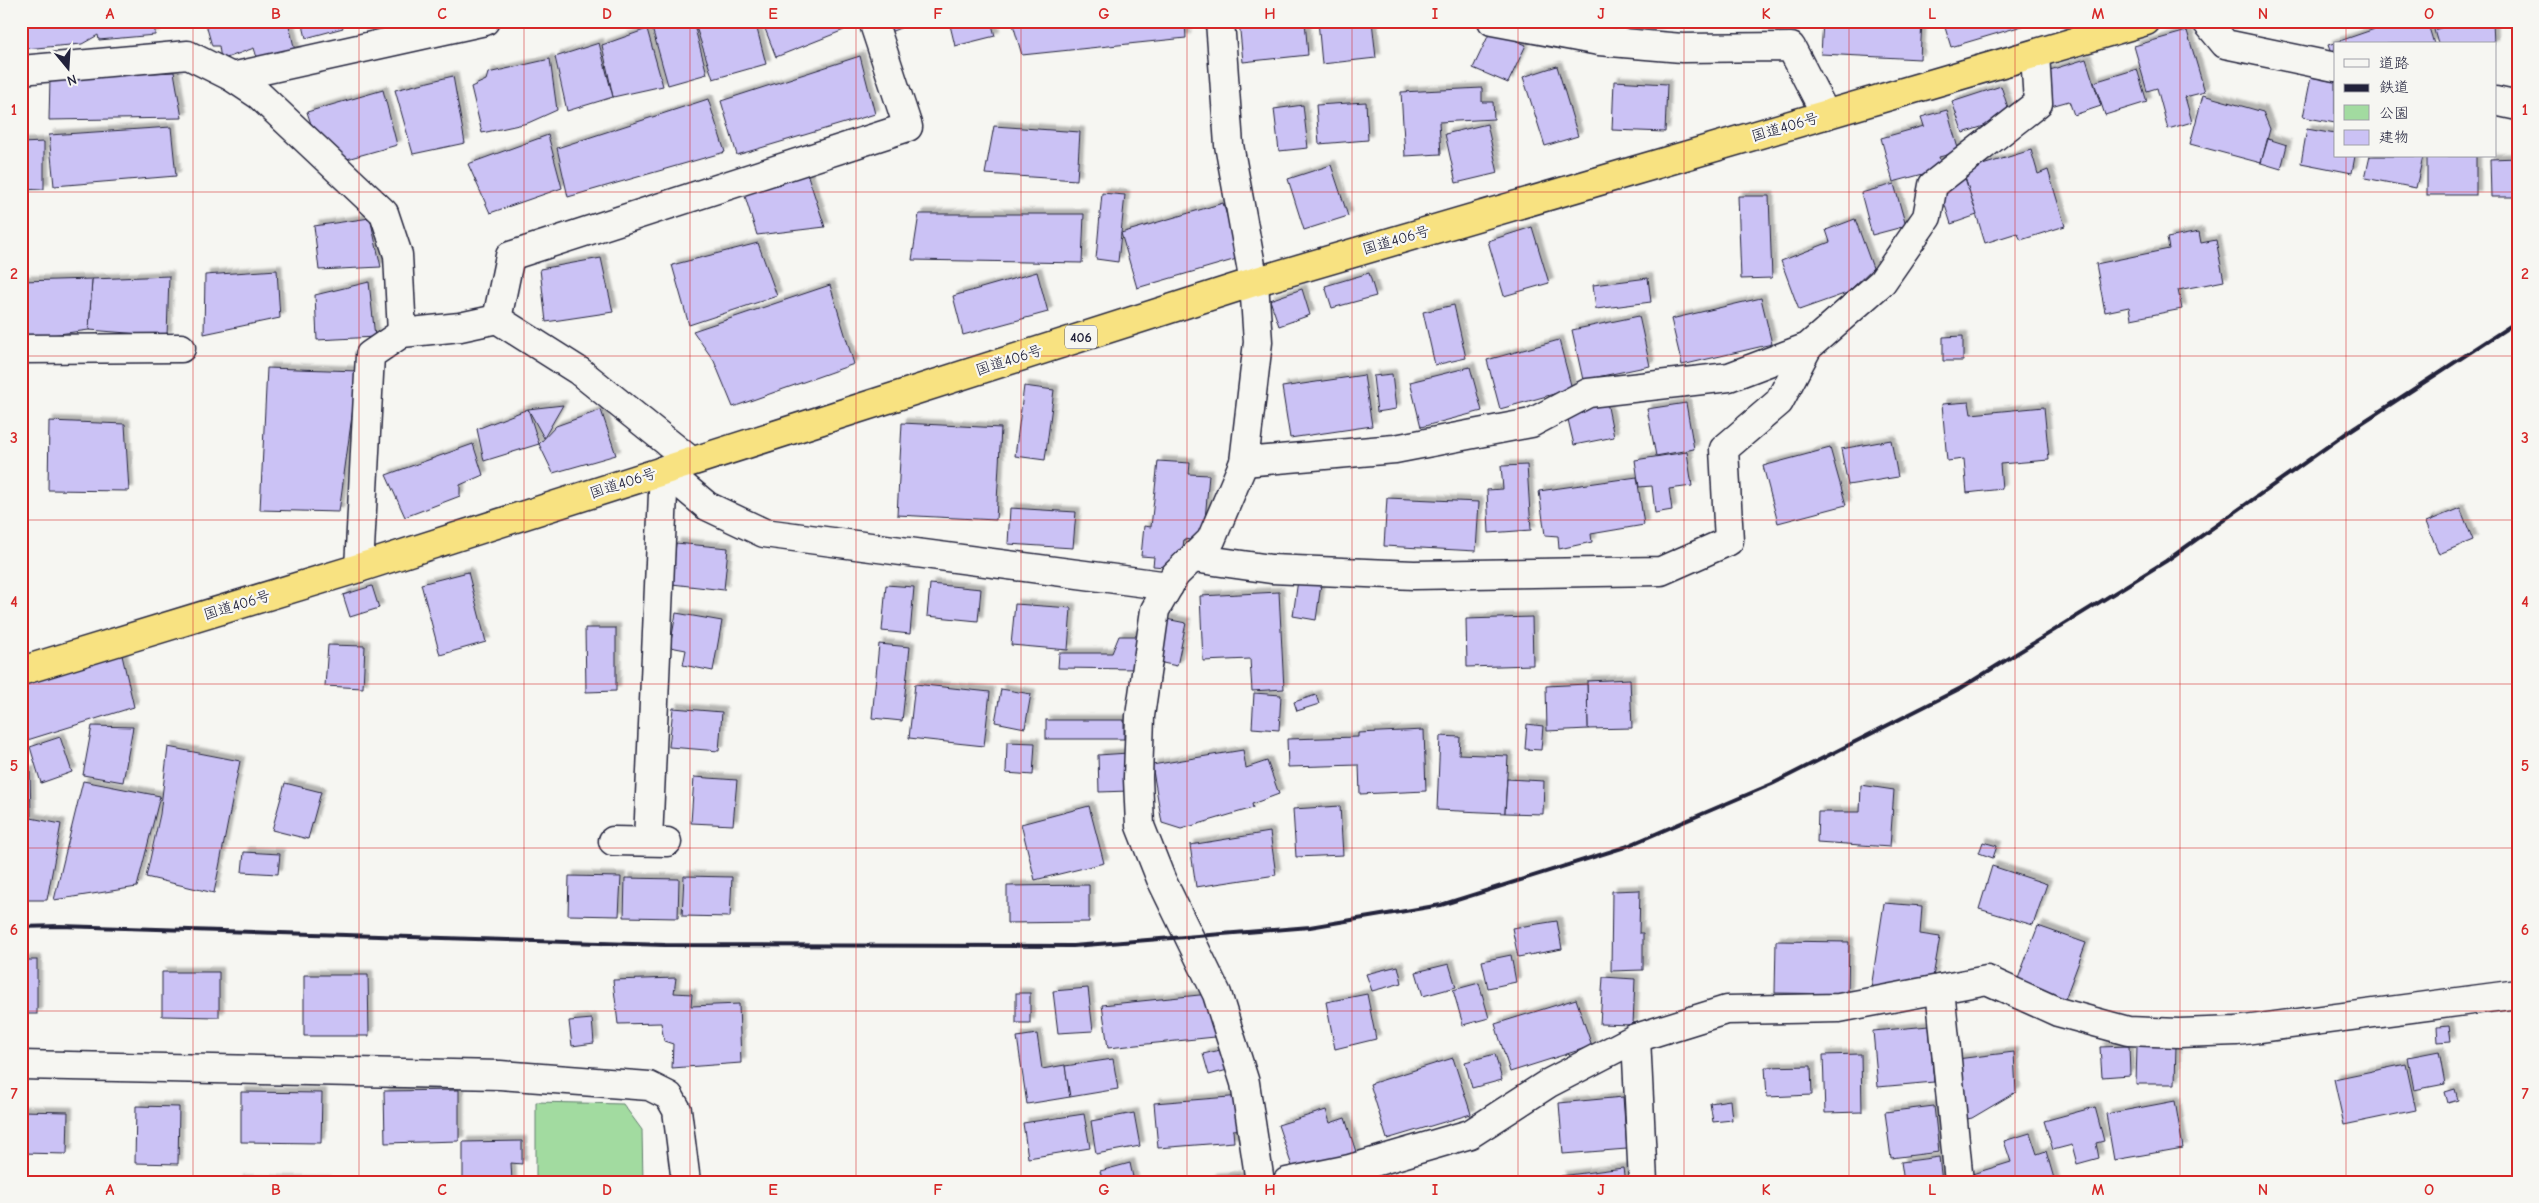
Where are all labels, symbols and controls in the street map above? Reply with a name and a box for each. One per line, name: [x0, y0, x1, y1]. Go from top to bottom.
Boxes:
text: A: [106, 5, 115, 23]
text: B: [271, 5, 281, 23]
text: C: [437, 5, 447, 23]
text: D: [602, 5, 612, 23]
text: E: [768, 5, 778, 23]
text: F: [933, 5, 943, 23]
text: G: [1098, 5, 1110, 23]
text: H: [1264, 5, 1276, 23]
text: I: [1432, 5, 1438, 23]
text: J: [1597, 5, 1605, 23]
text: K: [1761, 5, 1771, 23]
text: L: [1928, 5, 1936, 23]
text: M: [2092, 5, 2105, 23]
text: N: [2258, 5, 2268, 23]
text: O: [2424, 5, 2434, 23]
north arrow: [42, 42, 92, 92]
legend: [2334, 42, 2496, 158]
text: 道路: [2379, 54, 2409, 72]
text: N: [65, 70, 79, 89]
text: 鉄道: [2379, 78, 2409, 96]
text: 1: [11, 101, 17, 119]
text: 1: [2522, 101, 2528, 119]
text: 公園: [2379, 104, 2409, 122]
street label: 国道406号: [1749, 109, 1821, 145]
text: 建物: [2379, 128, 2409, 146]
street label: 国道406号: [1360, 222, 1432, 258]
text: 2: [10, 265, 18, 283]
text: 2: [2521, 265, 2529, 283]
road number: 406: [1065, 326, 1097, 348]
street label: 国道406号: [973, 341, 1045, 379]
text: 3: [10, 429, 18, 447]
text: 3: [2521, 429, 2529, 447]
street label: 国道406号: [587, 464, 659, 502]
street label: 国道406号: [201, 586, 273, 624]
text: 4: [10, 593, 18, 611]
text: 4: [2521, 593, 2529, 611]
text: 5: [10, 757, 18, 775]
text: 5: [2521, 757, 2529, 775]
text: 6: [10, 921, 18, 939]
text: 6: [2521, 921, 2529, 939]
text: 7: [10, 1085, 18, 1103]
text: 7: [2521, 1085, 2529, 1103]
text: A: [106, 1181, 115, 1199]
text: B: [271, 1181, 281, 1199]
text: C: [437, 1181, 447, 1199]
text: D: [602, 1181, 612, 1199]
text: E: [768, 1181, 778, 1199]
text: F: [933, 1181, 943, 1199]
text: G: [1098, 1181, 1110, 1199]
text: H: [1264, 1181, 1276, 1199]
text: I: [1432, 1181, 1438, 1199]
text: J: [1597, 1181, 1605, 1199]
text: K: [1761, 1181, 1771, 1199]
text: L: [1928, 1181, 1936, 1199]
text: M: [2092, 1181, 2105, 1199]
text: N: [2258, 1181, 2268, 1199]
text: O: [2424, 1181, 2434, 1199]

